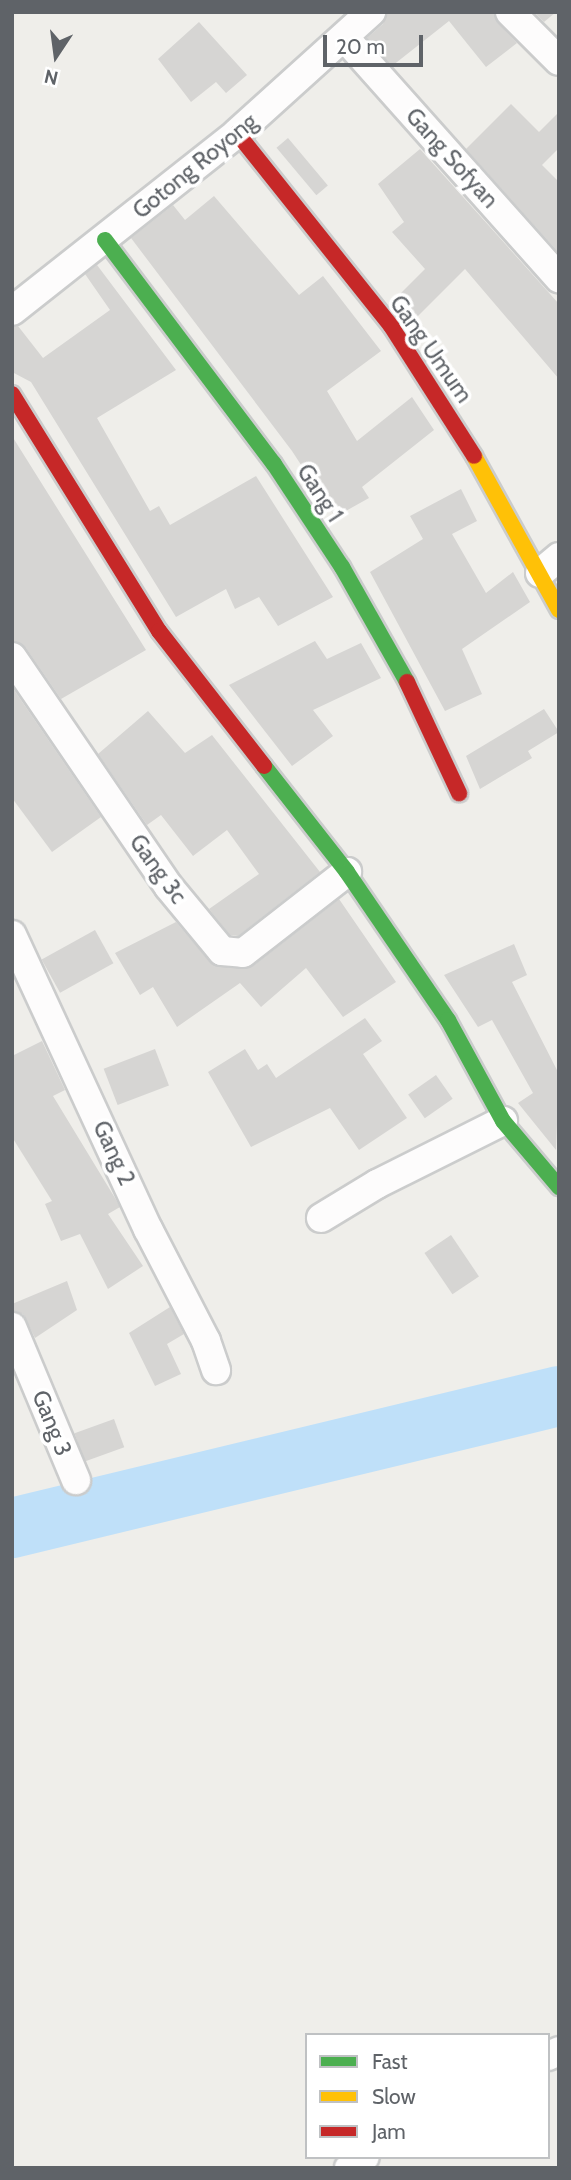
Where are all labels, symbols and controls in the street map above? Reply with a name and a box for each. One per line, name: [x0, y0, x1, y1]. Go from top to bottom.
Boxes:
north arrow: [21, 21, 91, 91]
scale bar: [326, 21, 426, 65]
text: 20 m: [336, 34, 385, 59]
text: N: [42, 64, 60, 90]
street label: Gang Sofyan: [400, 102, 504, 214]
street label: Gotong Royong: [127, 108, 263, 224]
street label: Gang Umum: [384, 290, 478, 408]
street label: Gang 1: [291, 459, 349, 527]
street label: Gang 3c: [124, 829, 192, 909]
street label: Gang 2: [87, 1116, 141, 1190]
street label: Gang 3: [26, 1386, 78, 1460]
legend: [305, 2033, 550, 2159]
text: Fast: [372, 2049, 408, 2074]
text: Slow: [372, 2084, 416, 2109]
text: Jam: [372, 2119, 406, 2144]

